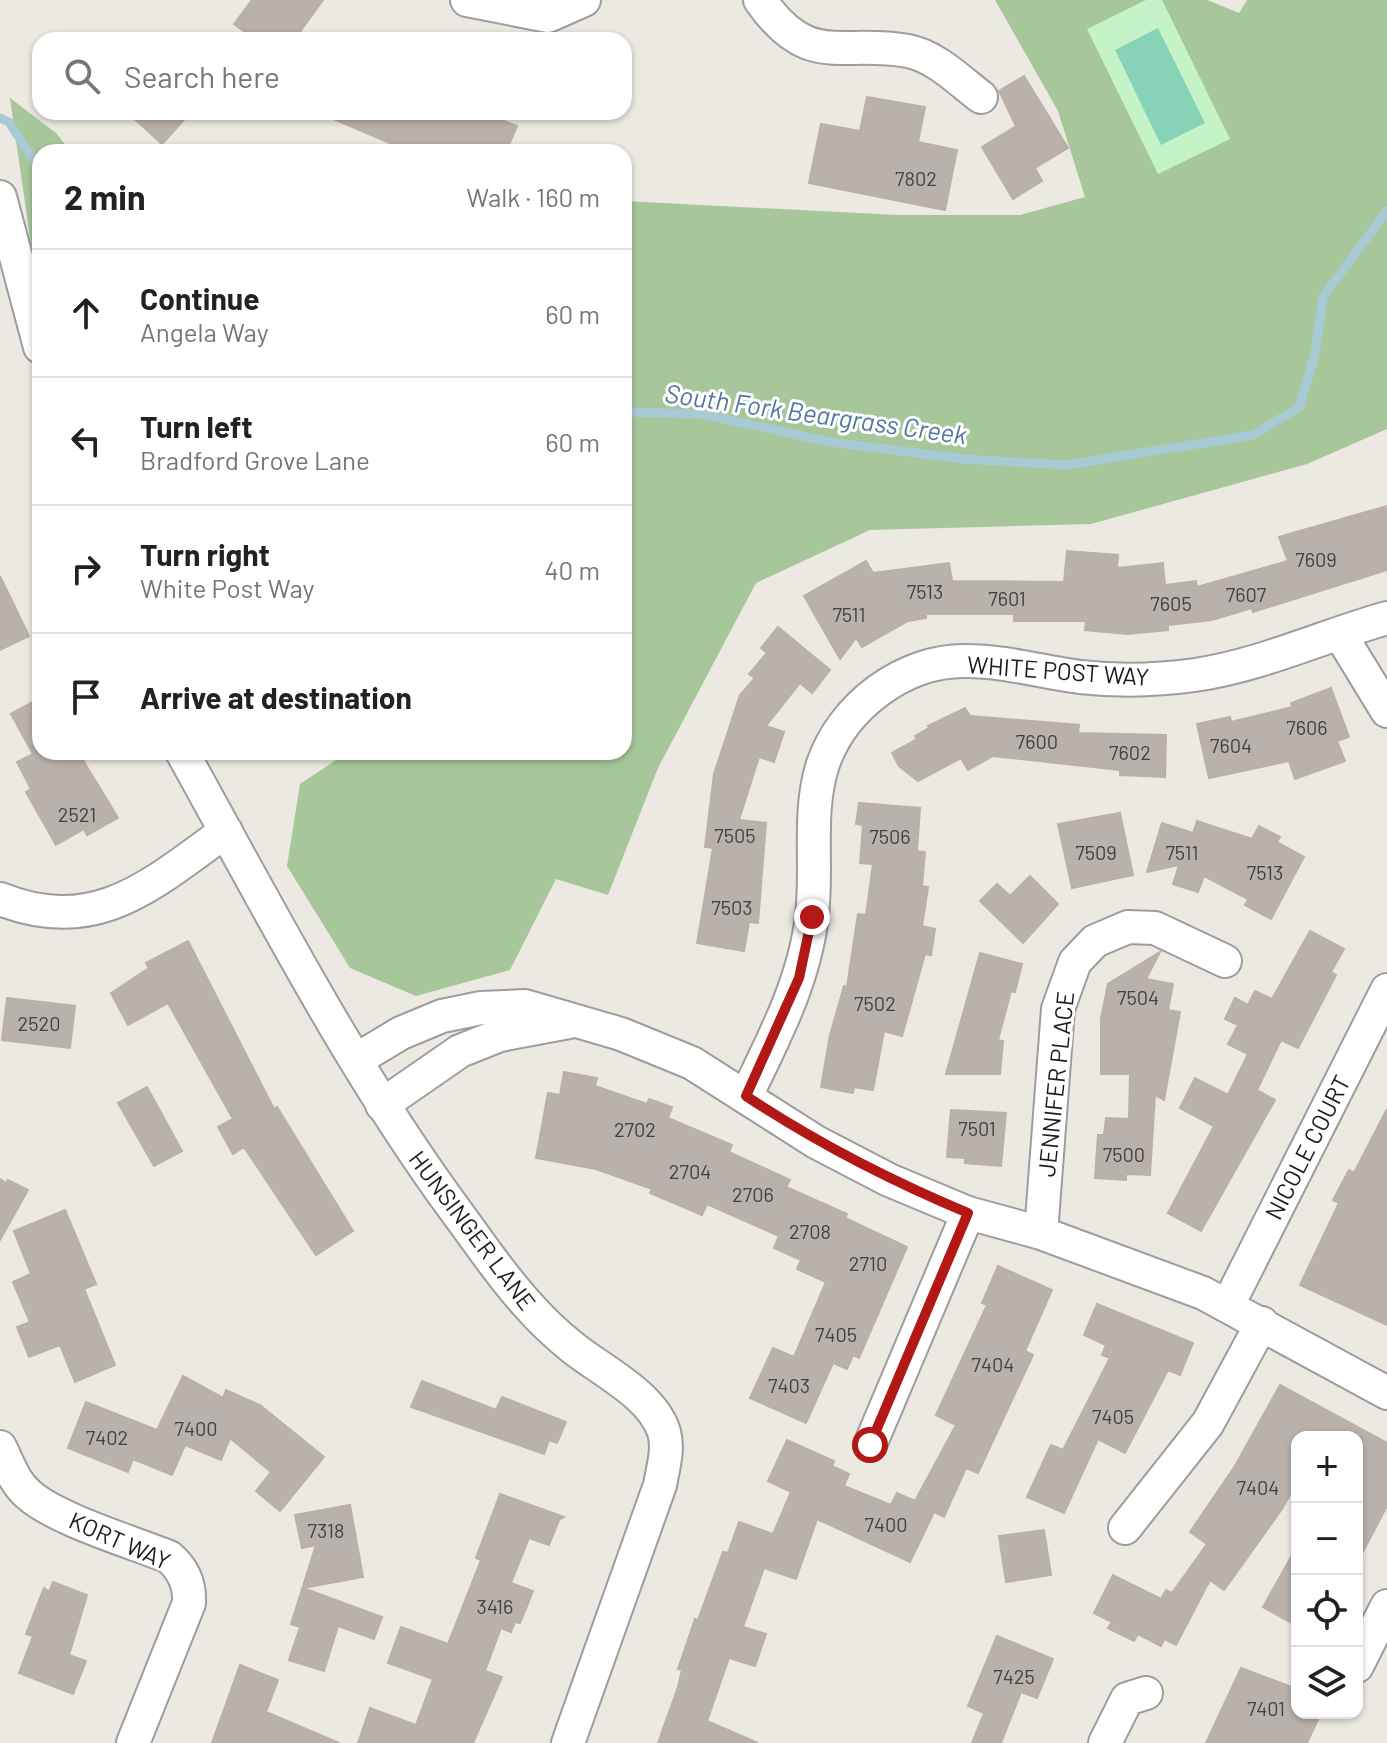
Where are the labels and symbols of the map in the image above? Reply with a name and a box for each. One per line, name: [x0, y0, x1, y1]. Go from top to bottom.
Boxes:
house number: 7802: [895, 166, 937, 190]
water label: South Fork Beargrass Creek: [663, 376, 969, 450]
house number: 7609: [1295, 547, 1337, 571]
house number: 7513: [907, 579, 943, 603]
house number: 7607: [1226, 582, 1267, 606]
house number: 7601: [988, 586, 1026, 610]
house number: 7605: [1150, 591, 1192, 615]
house number: 7511: [832, 602, 866, 626]
street label: WHITE POST WAY: [966, 649, 1150, 691]
house number: 7606: [1286, 715, 1328, 739]
house number: 7600: [1016, 729, 1058, 753]
house number: 7604: [1210, 733, 1252, 757]
house number: 7602: [1109, 740, 1151, 764]
house number: 2521: [58, 802, 96, 826]
house number: 7505: [714, 823, 756, 847]
house number: 7506: [869, 824, 911, 848]
house number: 7509: [1075, 840, 1117, 864]
house number: 7511: [1165, 840, 1199, 864]
house number: 7513: [1247, 860, 1283, 884]
house number: 7503: [711, 895, 753, 919]
route end: [794, 899, 830, 935]
house number: 7504: [1117, 985, 1159, 1009]
street label: JENNIFER PLACE: [1031, 990, 1079, 1178]
house number: 7502: [854, 991, 896, 1015]
house number: 2520: [17, 1011, 61, 1035]
street label: NICOLE COURT: [1258, 1070, 1356, 1224]
house number: 7501: [958, 1116, 996, 1140]
house number: 2702: [614, 1117, 656, 1141]
house number: 7500: [1103, 1142, 1145, 1166]
street label: HUNSINGER LANE: [404, 1144, 542, 1316]
house number: 2704: [669, 1159, 711, 1183]
house number: 2706: [732, 1182, 774, 1206]
house number: 2708: [789, 1219, 831, 1243]
house number: 2710: [849, 1251, 887, 1275]
house number: 7405: [815, 1322, 857, 1346]
house number: 7404: [972, 1352, 1014, 1376]
house number: 7403: [768, 1373, 810, 1397]
house number: 7405: [1092, 1404, 1134, 1428]
house number: 7400: [174, 1416, 218, 1440]
house number: 7402: [86, 1425, 128, 1449]
route start: [852, 1427, 888, 1463]
house number: 7404: [1237, 1475, 1279, 1499]
street label: KORT WAY: [65, 1505, 175, 1575]
house number: 7400: [864, 1512, 908, 1536]
house number: 7318: [307, 1518, 345, 1542]
house number: 3416: [477, 1594, 513, 1618]
house number: 7425: [993, 1664, 1035, 1688]
house number: 7401: [1247, 1696, 1285, 1720]

